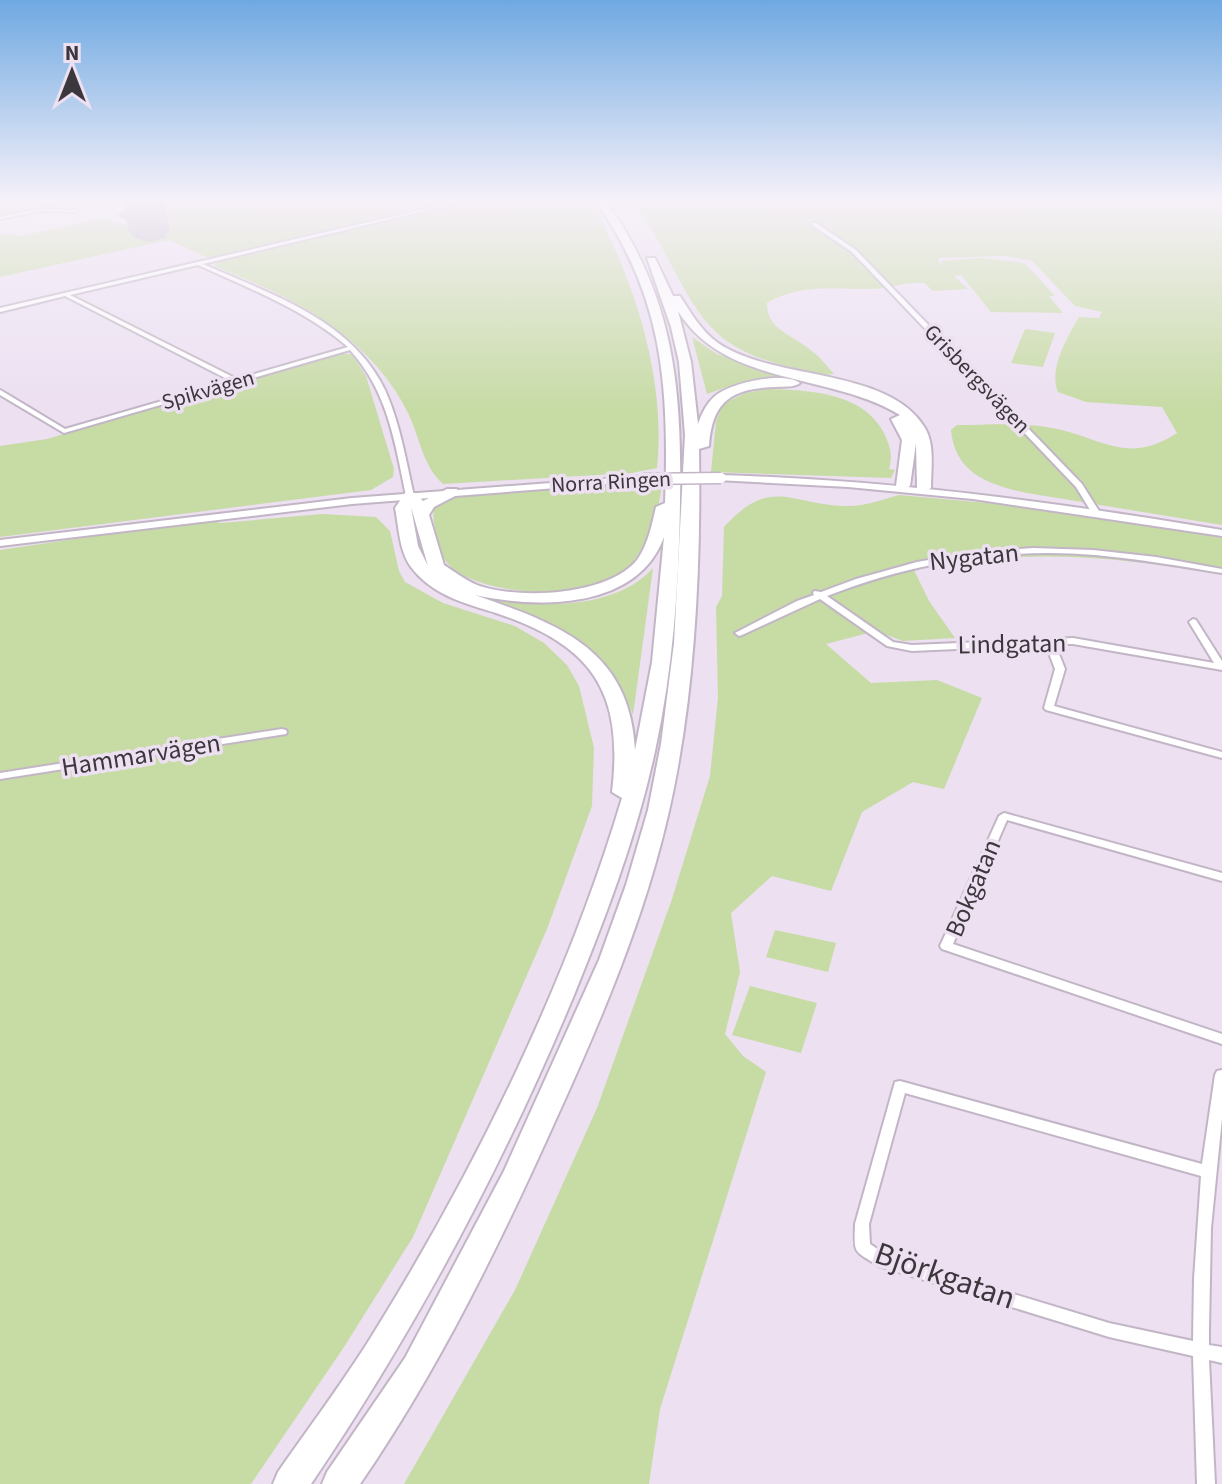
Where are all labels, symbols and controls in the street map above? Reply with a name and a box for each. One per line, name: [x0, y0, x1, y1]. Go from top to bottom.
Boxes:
north arrow: [32, 32, 112, 112]
text: N: [65, 37, 79, 69]
street label: Grisbergsvägen: [916, 317, 1038, 441]
street label: Spikvägen: [158, 362, 258, 418]
street label: Norra Ringen: [550, 463, 672, 501]
street label: Nygatan: [927, 534, 1021, 580]
street label: Lindgatan: [957, 625, 1067, 663]
street label: Hammarvägen: [59, 724, 223, 786]
street label: Bokgatan: [936, 833, 1010, 943]
street label: Björkgatan: [869, 1231, 1021, 1321]

